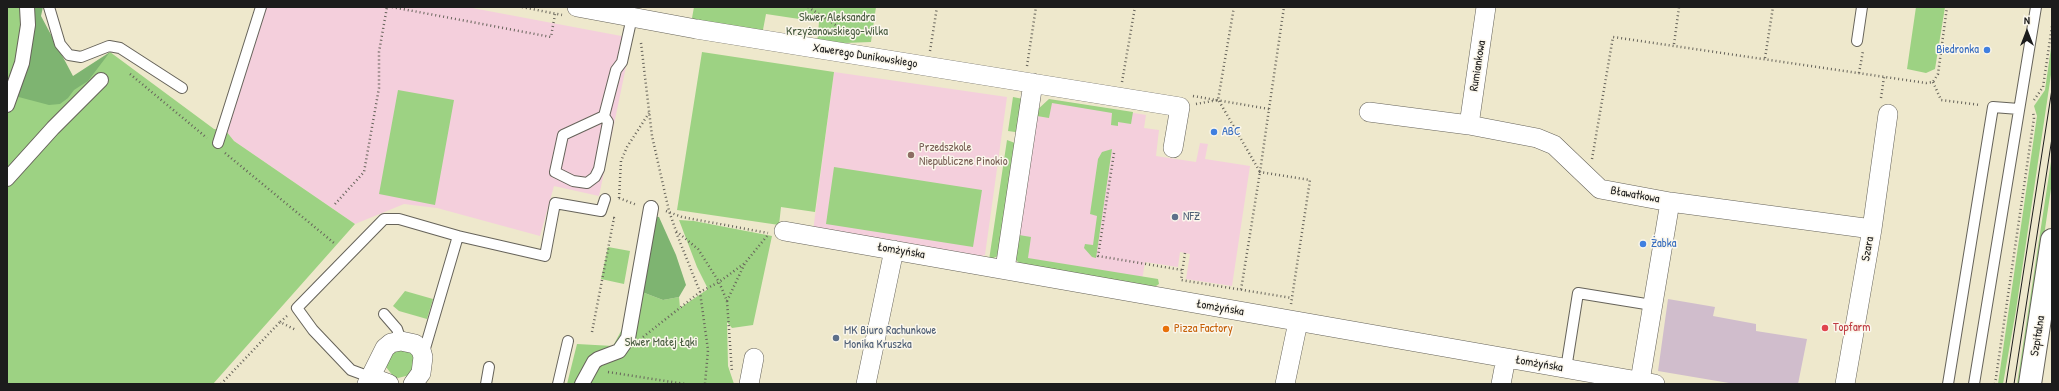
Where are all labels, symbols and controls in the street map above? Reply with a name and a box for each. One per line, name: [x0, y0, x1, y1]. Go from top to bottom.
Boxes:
park label: Skwer Aleksandra Krzyżanowskiego-Wilka: [786, 11, 888, 39]
north arrow: [2007, 12, 2047, 52]
text: N: [2024, 13, 2030, 27]
street label: Rumiankowa: [1467, 40, 1489, 92]
street label: Xawerego Dunikowskiego: [812, 41, 918, 71]
place label: Biedronka: [1936, 43, 1979, 57]
marker: Biedronka: [1982, 45, 1992, 55]
place label: ABC: [1222, 125, 1241, 139]
marker: ABC: [1209, 127, 1219, 137]
place label: Przedszkole Niepubliczne Pinokio: [919, 141, 1008, 169]
marker: Przedszkole Niepubliczne Pinokio: [906, 150, 916, 160]
street label: Bławatkowa: [1609, 184, 1661, 206]
place label: NFZ: [1183, 210, 1200, 224]
marker: NFZ: [1170, 212, 1180, 222]
street label: Szara: [1859, 236, 1877, 262]
place label: Żabka: [1651, 237, 1676, 251]
marker: Żabka: [1638, 239, 1648, 249]
street label: Łomżyńska: [876, 240, 926, 262]
street label: Łomżyńska: [1195, 297, 1245, 319]
street label: Szpitalna: [2028, 315, 2048, 357]
place label: Topfarm: [1833, 321, 1870, 335]
place label: Pizza Factory: [1174, 322, 1233, 336]
marker: Topfarm: [1820, 323, 1830, 333]
place label: MK Biuro Rachunkowe Monika Kruszka: [844, 324, 936, 352]
marker: Pizza Factory: [1161, 324, 1171, 334]
marker: MK Biuro Rachunkowe Monika Kruszka: [831, 333, 841, 343]
park label: Skwer Małej Łąki: [625, 336, 697, 350]
street label: Łomżyńska: [1514, 353, 1564, 375]

